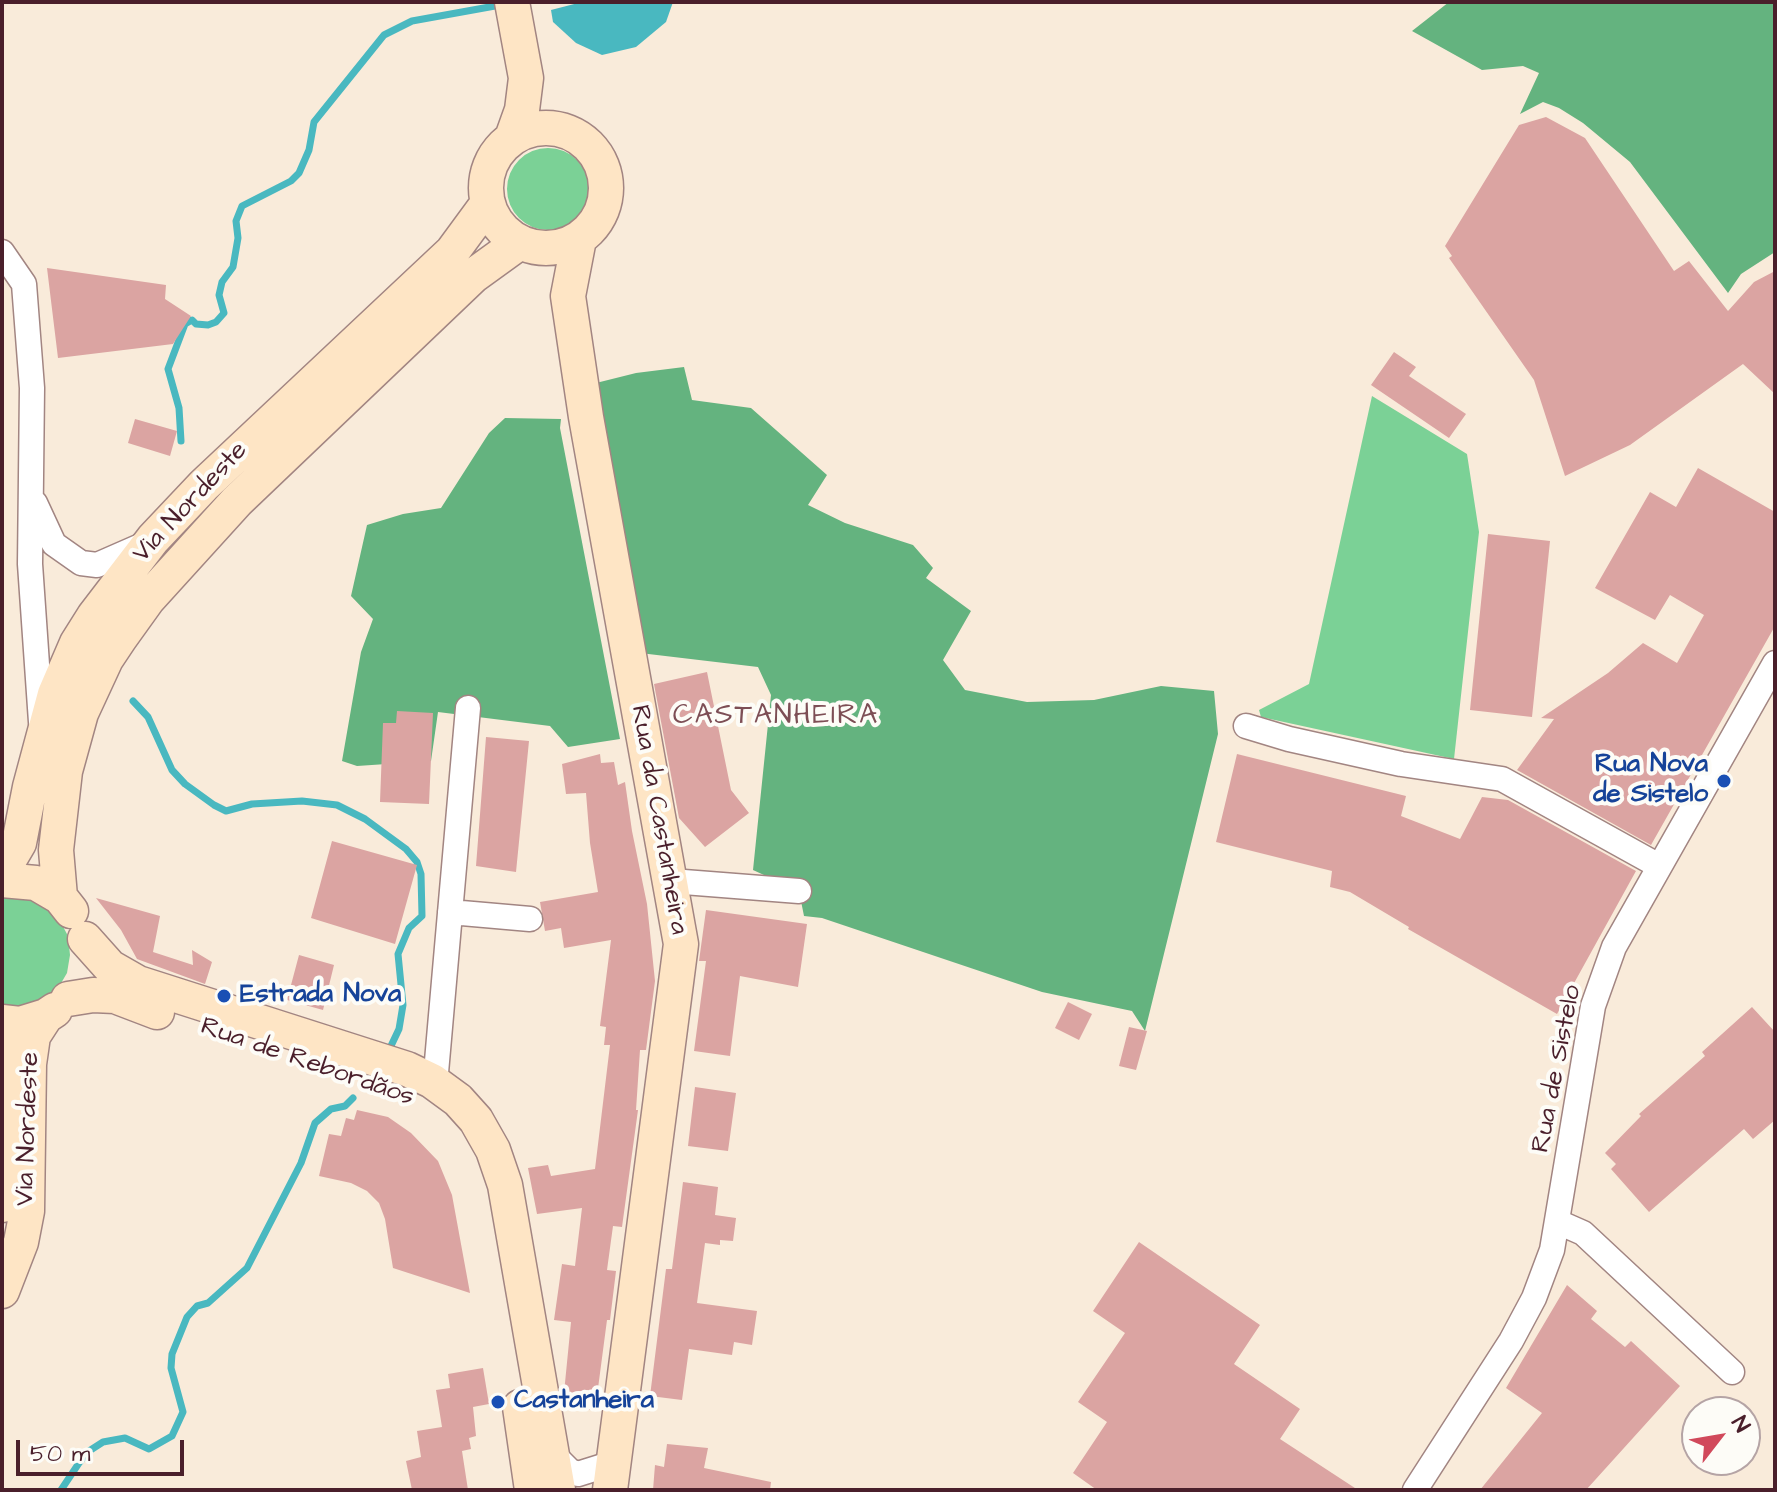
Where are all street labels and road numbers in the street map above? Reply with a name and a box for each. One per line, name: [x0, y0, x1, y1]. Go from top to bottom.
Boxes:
street label: Via Nordeste: [127, 436, 255, 570]
street label: Rua da Castanheira: [622, 703, 694, 937]
street label: Rua de Sistelo: [1526, 983, 1590, 1155]
street label: Rua de Rebordãos: [196, 1012, 418, 1114]
street label: Via Nordeste: [11, 1051, 47, 1207]

